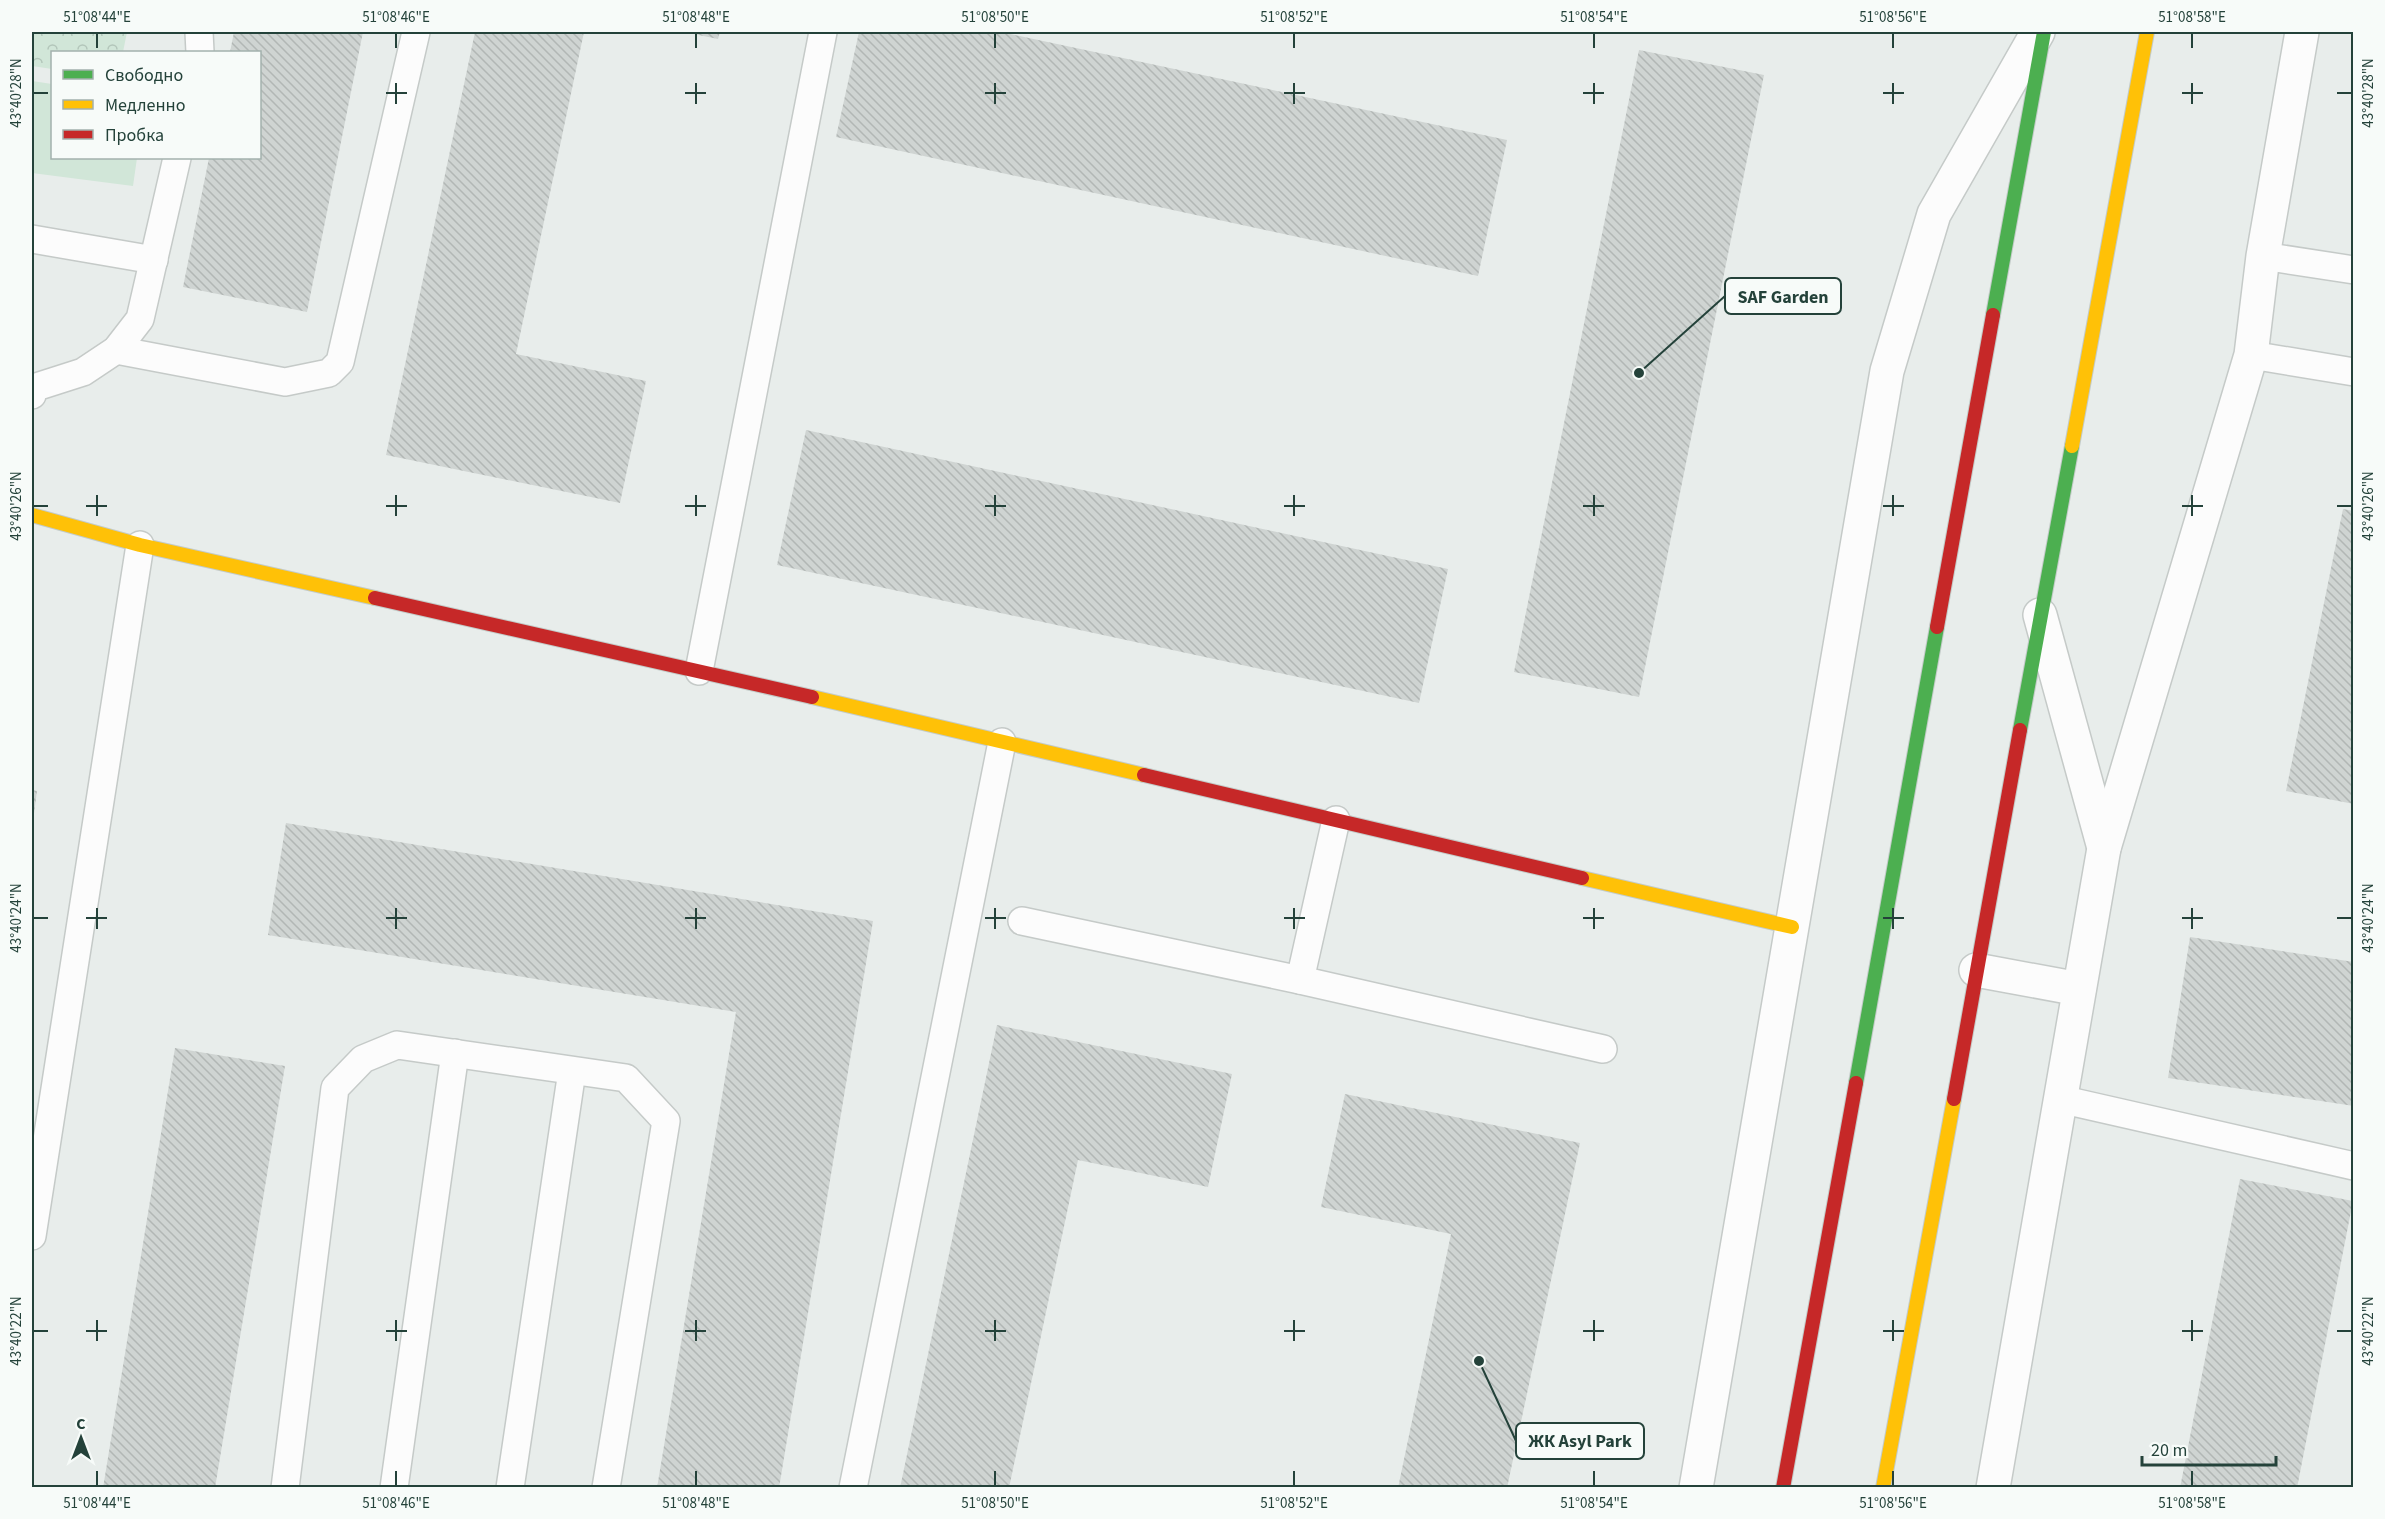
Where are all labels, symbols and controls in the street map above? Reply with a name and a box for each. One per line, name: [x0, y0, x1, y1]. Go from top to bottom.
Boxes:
text: 51°08'44"E: [63, 7, 131, 28]
text: 51°08'46"E: [362, 7, 430, 28]
text: 51°08'48"E: [662, 7, 730, 28]
text: 51°08'50"E: [961, 7, 1029, 28]
text: 51°08'52"E: [1260, 7, 1328, 28]
text: 51°08'54"E: [1560, 7, 1628, 28]
text: 51°08'56"E: [1859, 7, 1927, 28]
text: 51°08'58"E: [2158, 7, 2226, 28]
legend: [51, 51, 261, 159]
text: 43°40'28"N: [6, 58, 27, 128]
text: 43°40'28"N: [2358, 58, 2379, 128]
text: Свободно: [105, 63, 183, 88]
text: Медленно: [105, 93, 185, 118]
text: Пробка: [105, 123, 164, 148]
callout: SAF Garden: [1725, 278, 1841, 314]
text: SAF Garden: [1737, 285, 1829, 310]
text: 43°40'26"N: [6, 471, 27, 541]
text: 43°40'26"N: [2358, 471, 2379, 541]
text: 43°40'24"N: [6, 883, 27, 953]
text: 43°40'24"N: [2358, 883, 2379, 953]
text: 43°40'22"N: [6, 1296, 27, 1366]
text: 43°40'22"N: [2358, 1296, 2379, 1366]
north arrow: [51, 1408, 111, 1468]
text: С: [76, 1413, 86, 1435]
callout: ЖК Asyl Park: [1516, 1423, 1644, 1459]
text: ЖК Asyl Park: [1528, 1429, 1632, 1454]
scale bar: [2142, 1429, 2276, 1467]
text: 20 m: [2151, 1438, 2187, 1463]
text: 51°08'44"E: [63, 1493, 131, 1514]
text: 51°08'46"E: [362, 1493, 430, 1514]
text: 51°08'48"E: [662, 1493, 730, 1514]
text: 51°08'50"E: [961, 1493, 1029, 1514]
text: 51°08'52"E: [1260, 1493, 1328, 1514]
text: 51°08'54"E: [1560, 1493, 1628, 1514]
text: 51°08'56"E: [1859, 1493, 1927, 1514]
text: 51°08'58"E: [2158, 1493, 2226, 1514]

